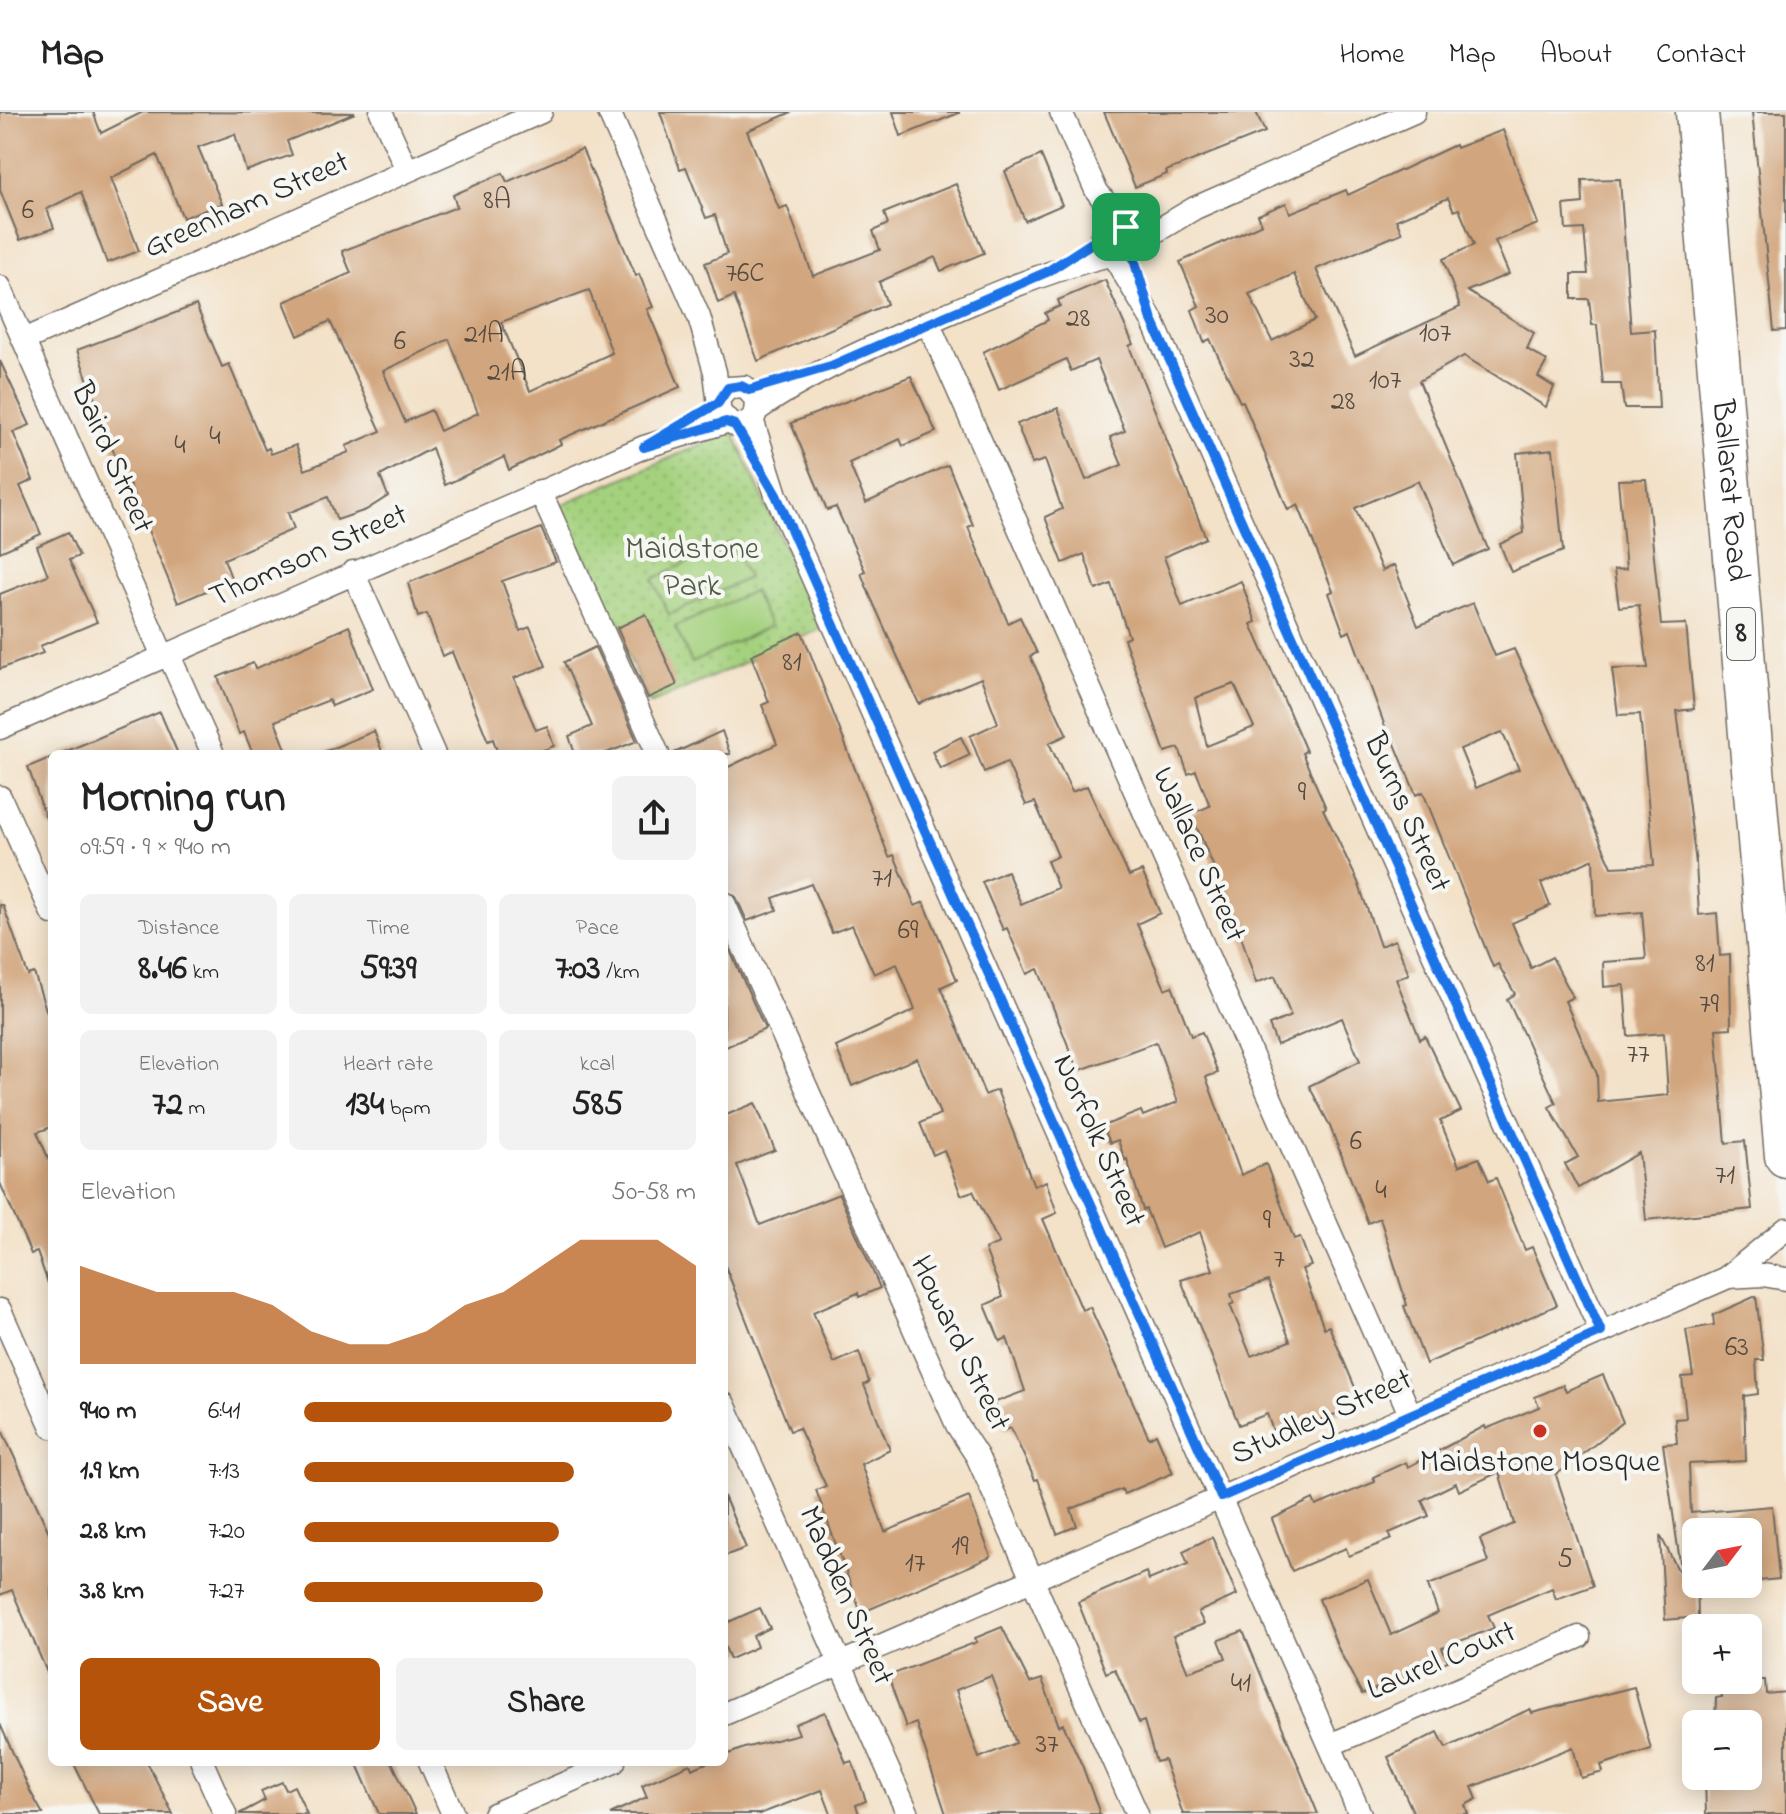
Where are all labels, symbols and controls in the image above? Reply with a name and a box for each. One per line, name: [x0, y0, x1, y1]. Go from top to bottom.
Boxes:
text: Map: [40, 27, 104, 83]
text: Home: [1339, 35, 1405, 76]
text: Map: [1449, 35, 1496, 76]
text: About: [1540, 35, 1612, 76]
text: Contact: [1656, 35, 1746, 76]
street label: Greenham Street: [137, 140, 357, 272]
house number: 8A: [483, 181, 511, 222]
house number: 6: [22, 191, 34, 232]
pin: [1092, 193, 1160, 261]
icon: arrive: [1104, 205, 1148, 249]
house number: 76C: [725, 254, 765, 295]
house number: 30: [1205, 296, 1229, 337]
house number: 28: [1066, 299, 1090, 340]
house number: 107: [1419, 314, 1452, 355]
house number: 21A: [464, 315, 504, 356]
house number: 6: [394, 322, 406, 363]
house number: 32: [1289, 340, 1315, 381]
house number: 21A: [487, 353, 527, 394]
house number: 107: [1369, 361, 1402, 402]
street label: Baird Street: [56, 374, 165, 541]
house number: 28: [1331, 382, 1355, 423]
street label: Ballarat Road: [1698, 397, 1760, 584]
house number: 4: [209, 417, 221, 458]
house number: 4: [174, 426, 186, 467]
street label: Thomson Street: [202, 492, 416, 622]
park label: Maidstone Park: [625, 527, 760, 611]
road number: 8: [1727, 608, 1755, 660]
house number: 81: [782, 643, 802, 684]
street label: Burns Street: [1349, 725, 1462, 901]
street label: Wallace Street: [1138, 760, 1258, 950]
text: Morning run: [80, 767, 286, 831]
house number: 9: [1298, 773, 1307, 814]
button: share: [612, 776, 696, 860]
text: 09:59 · 9 × 940 m: [80, 829, 231, 867]
house number: 71: [872, 859, 892, 900]
house number: 69: [898, 911, 919, 952]
text: Distance: [138, 913, 219, 945]
text: Time: [366, 913, 410, 945]
text: Pace: [576, 913, 619, 945]
house number: 81: [1695, 944, 1715, 985]
text: 8.46: [138, 945, 187, 995]
text: 59:39: [360, 945, 416, 995]
text: 7:03: [555, 945, 601, 995]
text: km: [187, 957, 219, 989]
text: /km: [601, 957, 640, 989]
house number: 79: [1699, 985, 1720, 1026]
house number: 77: [1626, 1035, 1650, 1076]
street label: Norfolk Street: [1039, 1047, 1157, 1235]
text: Elevation: [138, 1049, 219, 1081]
text: Heart rate: [343, 1049, 433, 1081]
text: kcal: [580, 1049, 615, 1081]
text: 72: [152, 1081, 183, 1131]
text: 134: [345, 1081, 384, 1131]
text: 585: [571, 1081, 623, 1131]
text: m: [183, 1093, 205, 1125]
text: bpm: [384, 1093, 431, 1125]
house number: 6: [1350, 1122, 1362, 1163]
house number: 71: [1715, 1156, 1735, 1197]
house number: 4: [1375, 1171, 1387, 1212]
text: Elevation: [80, 1174, 176, 1212]
text: 50–58 m: [611, 1174, 696, 1212]
house number: 9: [1263, 1201, 1272, 1242]
house number: 7: [1273, 1240, 1285, 1281]
street label: Howard Street: [896, 1248, 1022, 1440]
house number: 63: [1725, 1328, 1749, 1369]
street label: Studley Street: [1224, 1357, 1420, 1479]
text: 940 m: [80, 1393, 136, 1431]
text: 6:41: [208, 1393, 241, 1431]
marker: Maidstone Mosque: [1531, 1422, 1549, 1440]
place label: Maidstone Mosque: [1420, 1440, 1661, 1487]
text: 1.9 km: [80, 1453, 139, 1491]
text: 7:13: [208, 1453, 240, 1491]
street label: Madden Street: [785, 1499, 905, 1693]
text: 2.8 km: [80, 1513, 146, 1551]
text: 7:20: [208, 1513, 245, 1551]
north arrow: [1682, 1518, 1762, 1598]
map controls: [1682, 1518, 1762, 1790]
house number: 19: [951, 1527, 969, 1568]
house number: 5: [1557, 1539, 1573, 1580]
house number: 17: [905, 1544, 926, 1585]
text: 3.8 km: [80, 1573, 144, 1611]
text: 7:27: [208, 1573, 245, 1611]
street label: Laurel Court: [1360, 1609, 1524, 1715]
button: +: [1682, 1614, 1762, 1694]
button: Save: [80, 1658, 380, 1750]
button: Share: [396, 1658, 696, 1750]
house number: 41: [1231, 1664, 1251, 1705]
button: −: [1682, 1710, 1762, 1790]
house number: 37: [1035, 1725, 1059, 1766]

